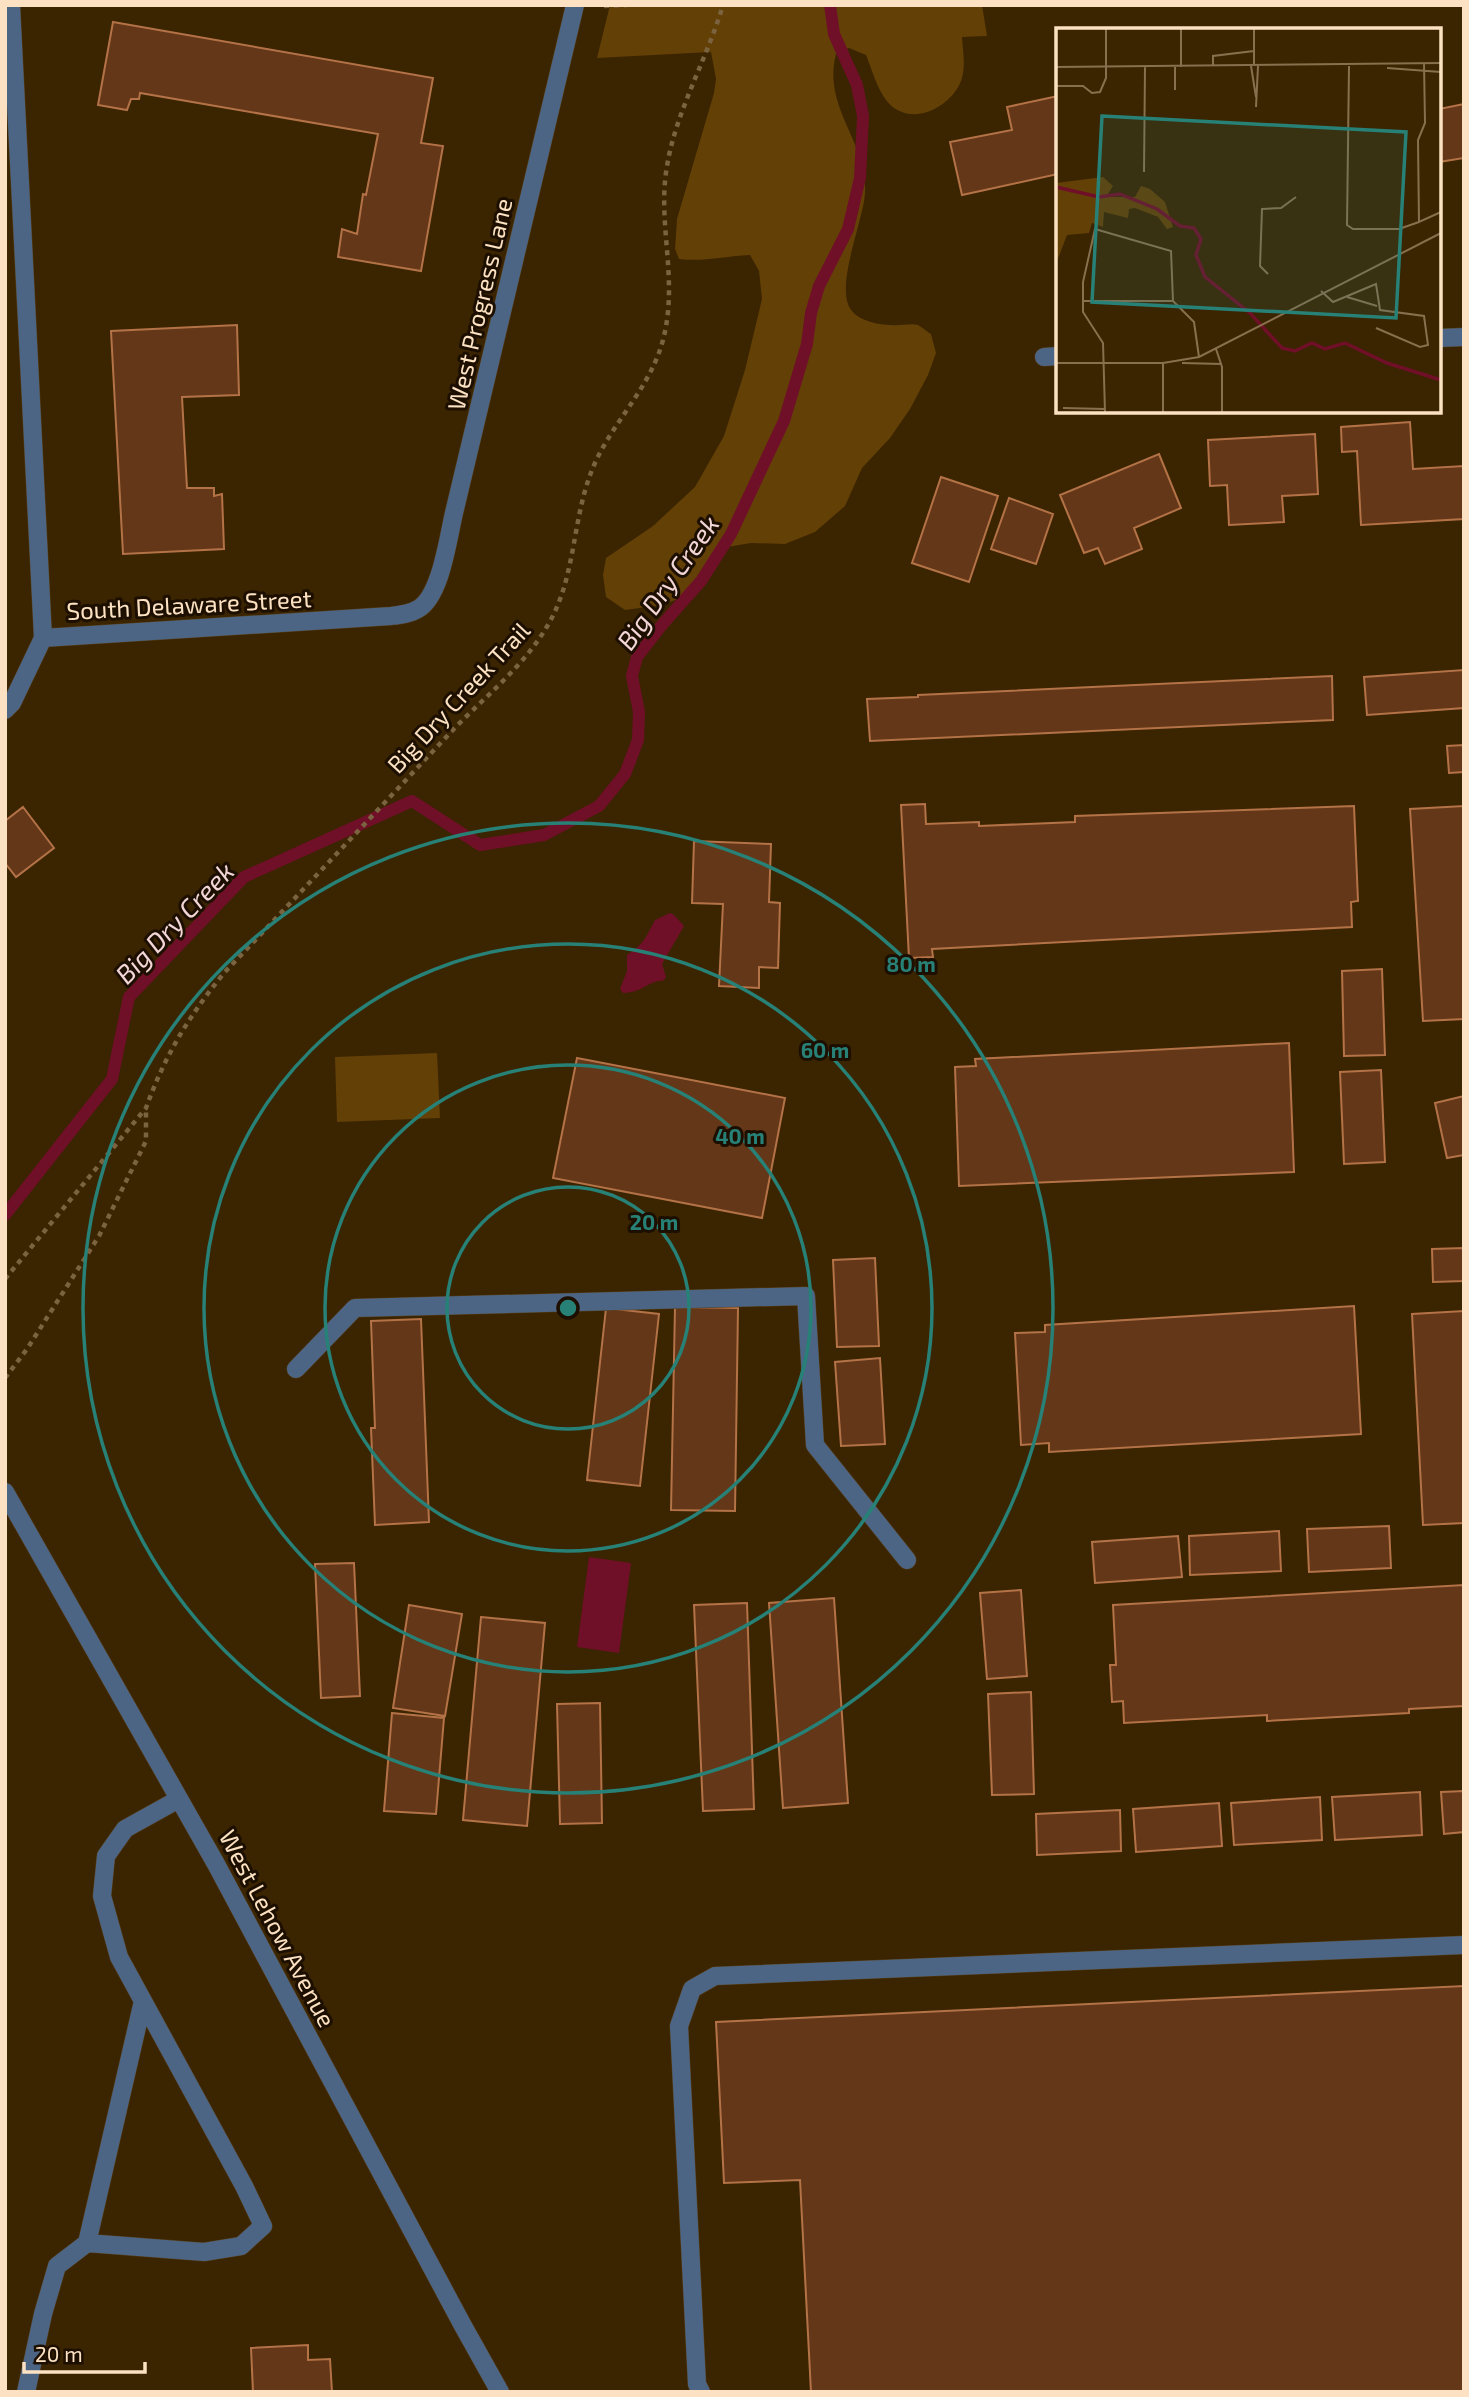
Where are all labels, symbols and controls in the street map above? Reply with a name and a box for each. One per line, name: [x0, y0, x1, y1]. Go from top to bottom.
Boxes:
inset map: [1056, 28, 1441, 413]
street label: West Progress Lane: [441, 195, 517, 413]
water label: Big Dry Creek: [609, 509, 725, 656]
street label: South Delaware Street: [66, 583, 312, 625]
street label: Big Dry Creek Trail: [381, 616, 535, 778]
water label: Big Dry Creek: [108, 855, 240, 990]
text: 80 m: [886, 951, 936, 976]
text: 60 m: [801, 1037, 849, 1062]
text: 40 m: [715, 1123, 765, 1148]
text: 20 m: [630, 1209, 678, 1234]
centre of rings: [556, 1296, 580, 1320]
street label: West Lehow Avenue: [214, 1824, 342, 2032]
scale bar: [24, 2330, 145, 2374]
text: 20 m: [35, 2341, 83, 2366]

